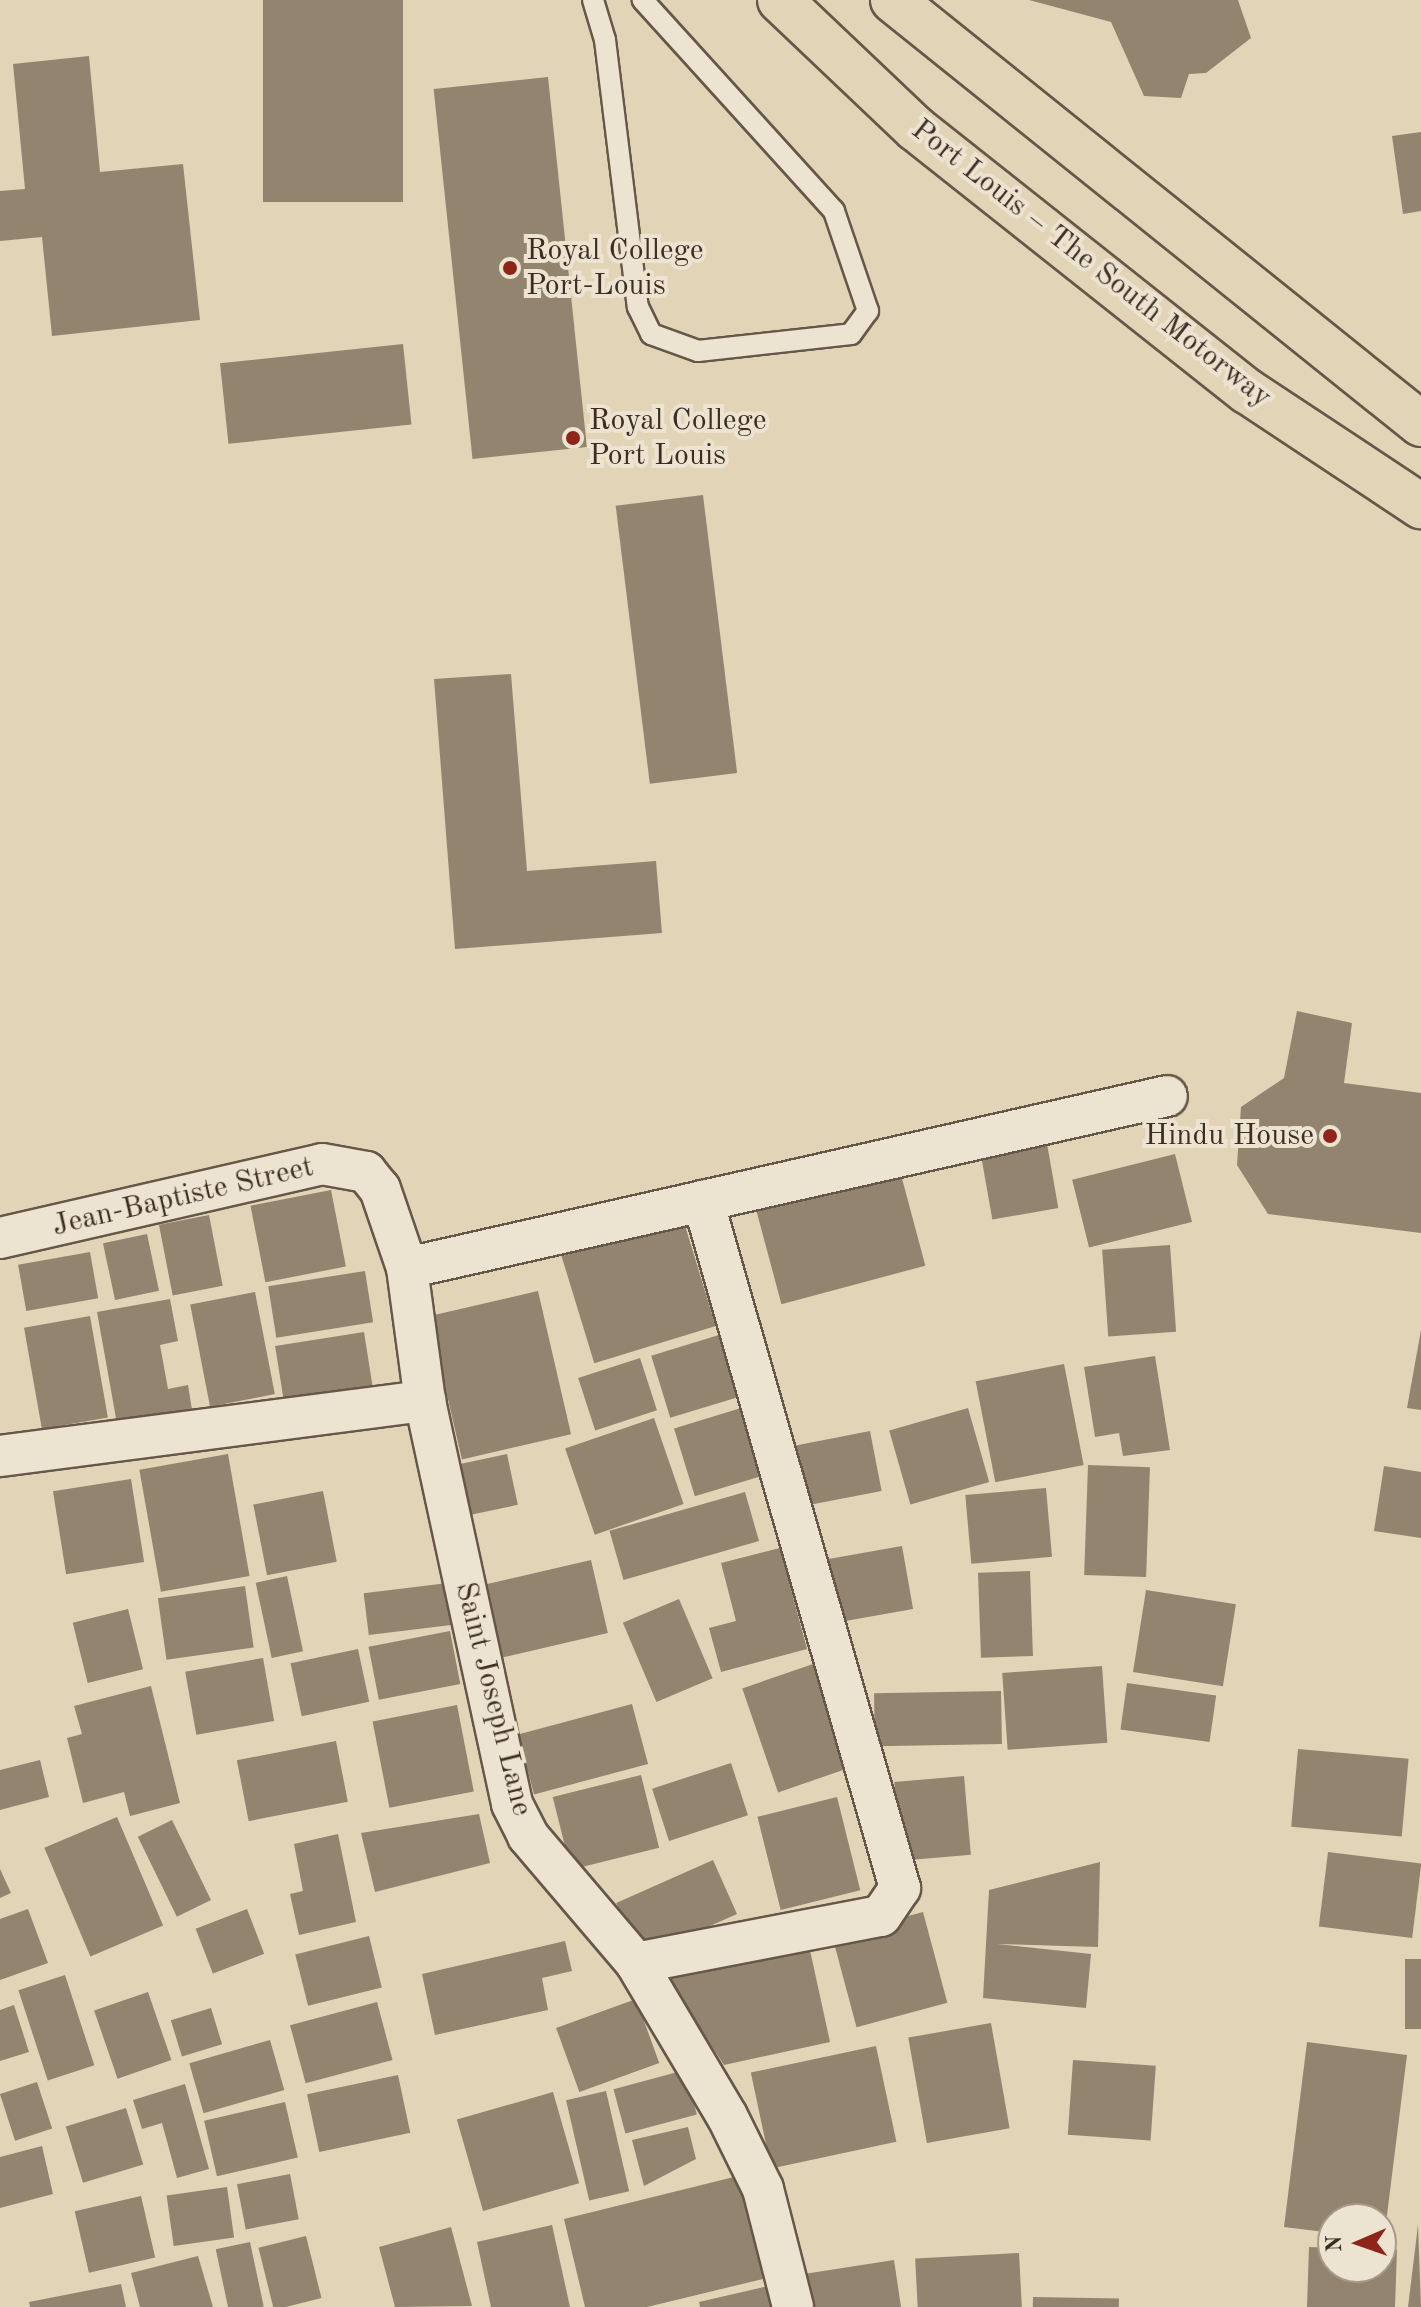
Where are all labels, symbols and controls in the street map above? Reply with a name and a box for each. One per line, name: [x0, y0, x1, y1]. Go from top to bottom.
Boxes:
street label: Port Louis – The South Motorway: [904, 112, 1278, 416]
place label: Royal College Port-Louis: [526, 233, 704, 304]
marker: Royal College Port-Louis: [501, 259, 519, 277]
place label: Royal College Port Louis: [589, 403, 767, 474]
marker: Royal College Port Louis: [564, 429, 582, 447]
place label: Hindu House: [1145, 1118, 1314, 1154]
marker: Hindu House: [1321, 1127, 1339, 1145]
street label: Jean-Baptiste Street: [49, 1149, 317, 1245]
street label: Saint Joseph Lane: [447, 1578, 539, 1820]
north arrow: [1317, 2203, 1397, 2283]
text: N: [1324, 2235, 1346, 2253]

